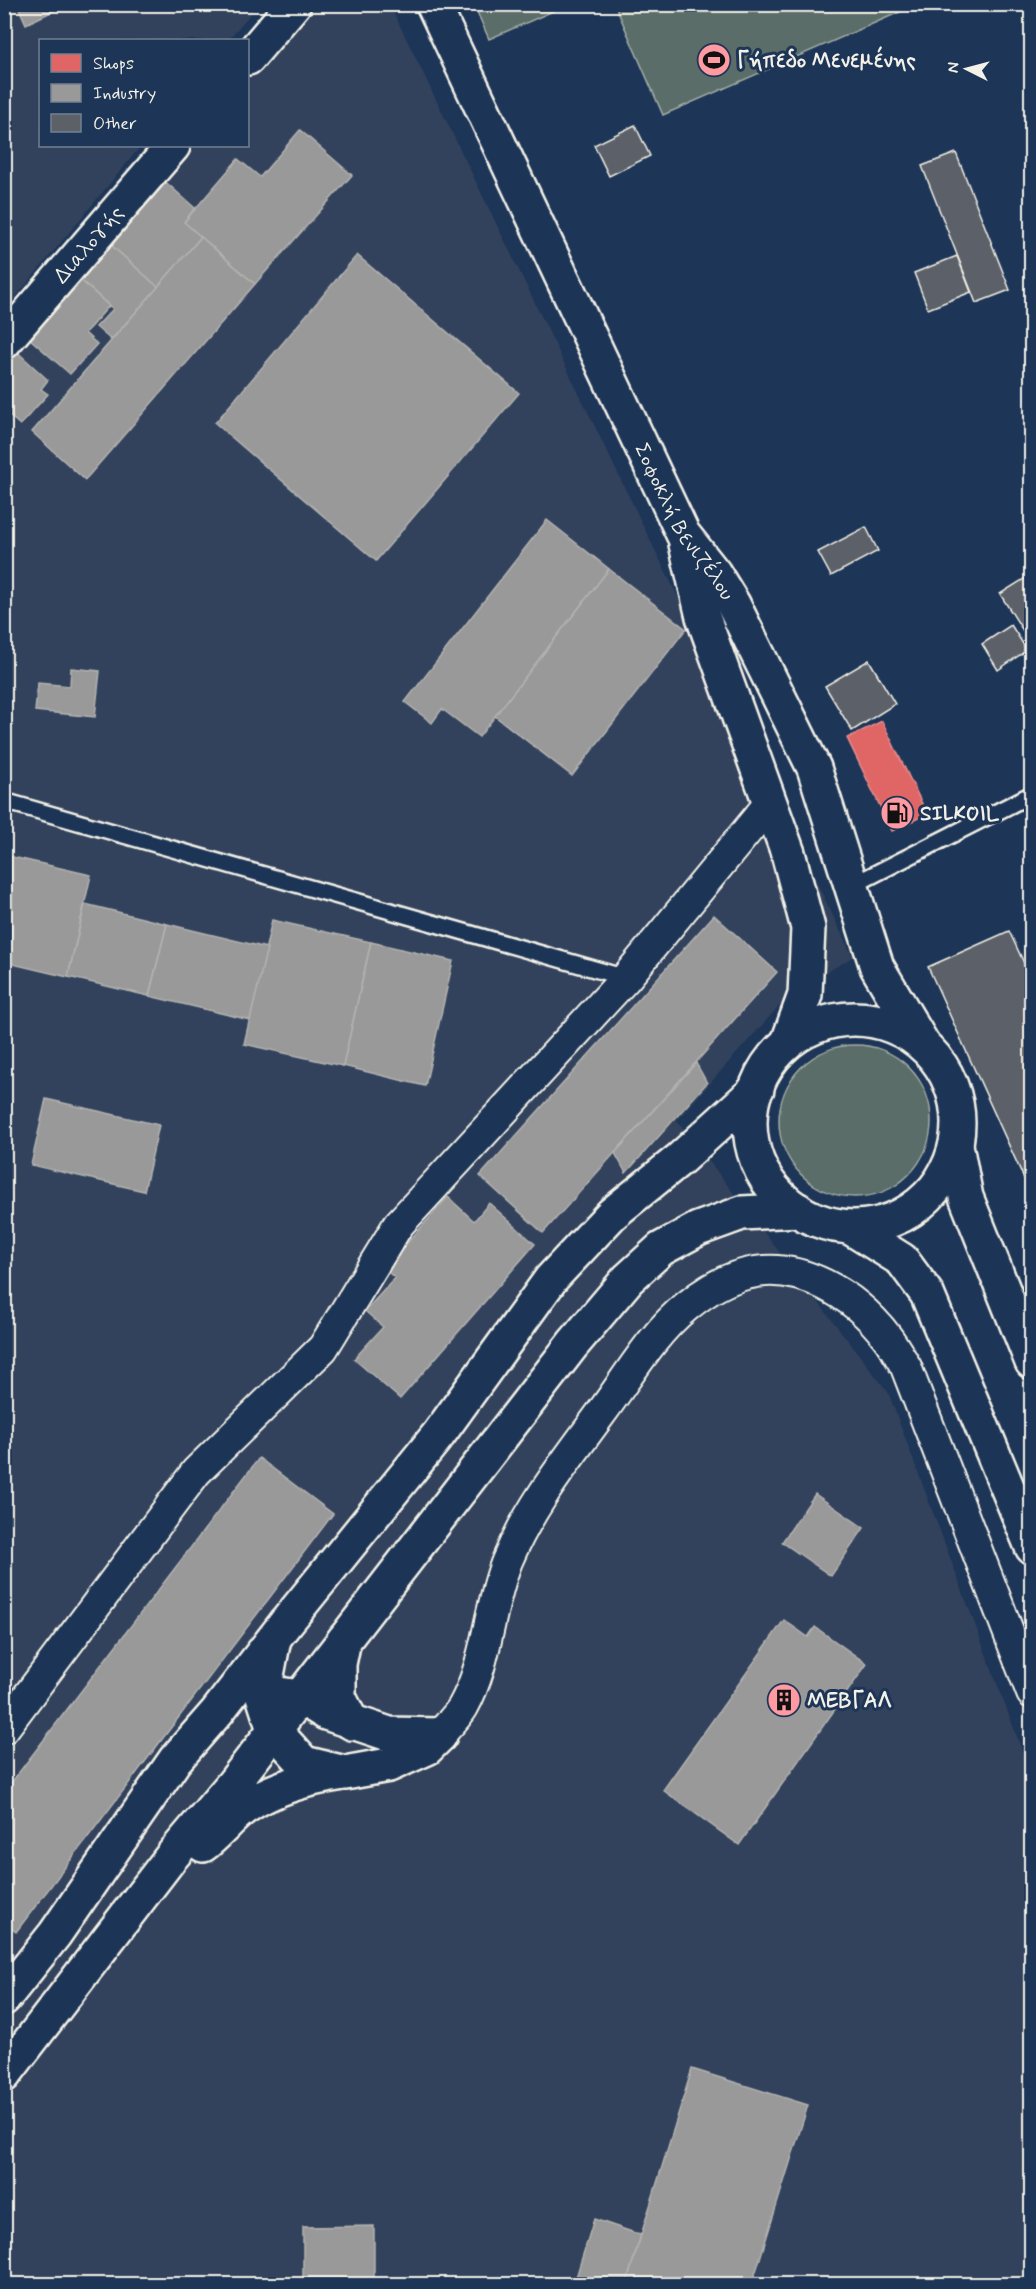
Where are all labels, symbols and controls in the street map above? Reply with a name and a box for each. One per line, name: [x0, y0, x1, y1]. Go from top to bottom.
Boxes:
legend: [39, 39, 249, 147]
north arrow: [937, 39, 997, 99]
sports icon: Γήπεδο Μενεμένης: [696, 42, 732, 78]
place label: Γήπεδο Μενεμένης: [737, 46, 916, 75]
text: Shops: [93, 52, 134, 76]
text: N: [943, 61, 965, 74]
text: Industry: [93, 82, 156, 106]
text: Other: [93, 112, 137, 136]
street label: Διαλογής: [48, 200, 130, 290]
street label: Σοφοκλή Βενιζέλου: [627, 439, 740, 606]
fuel station icon: SILKOIL: [879, 795, 915, 831]
place label: SILKOIL: [920, 800, 1000, 828]
building icon: ΜΕΒΓΑΛ: [766, 1682, 802, 1718]
place label: ΜΕΒΓΑΛ: [807, 1687, 892, 1715]

